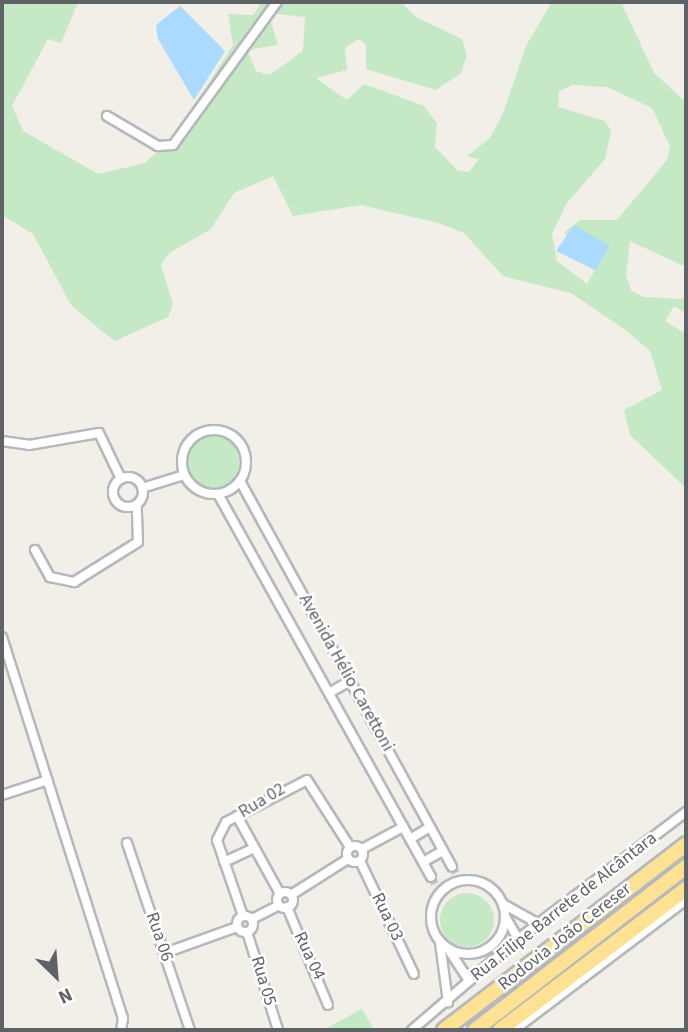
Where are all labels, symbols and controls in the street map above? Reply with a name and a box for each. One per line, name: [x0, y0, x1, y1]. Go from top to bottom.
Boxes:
street label: Avenida Hélio Carettoni: [294, 591, 398, 755]
street label: Rua 02: [235, 779, 289, 823]
street label: Rua Filipe Barrete de Alcântara: [467, 828, 661, 986]
street label: Rodovia João Cereser: [494, 878, 636, 996]
street label: Rua 03: [366, 890, 408, 944]
street label: Rua 06: [141, 910, 177, 964]
street label: Rua 04: [289, 929, 329, 983]
north arrow: [21, 941, 91, 1011]
street label: Rua 05: [245, 954, 281, 1008]
text: N: [54, 981, 77, 1010]

